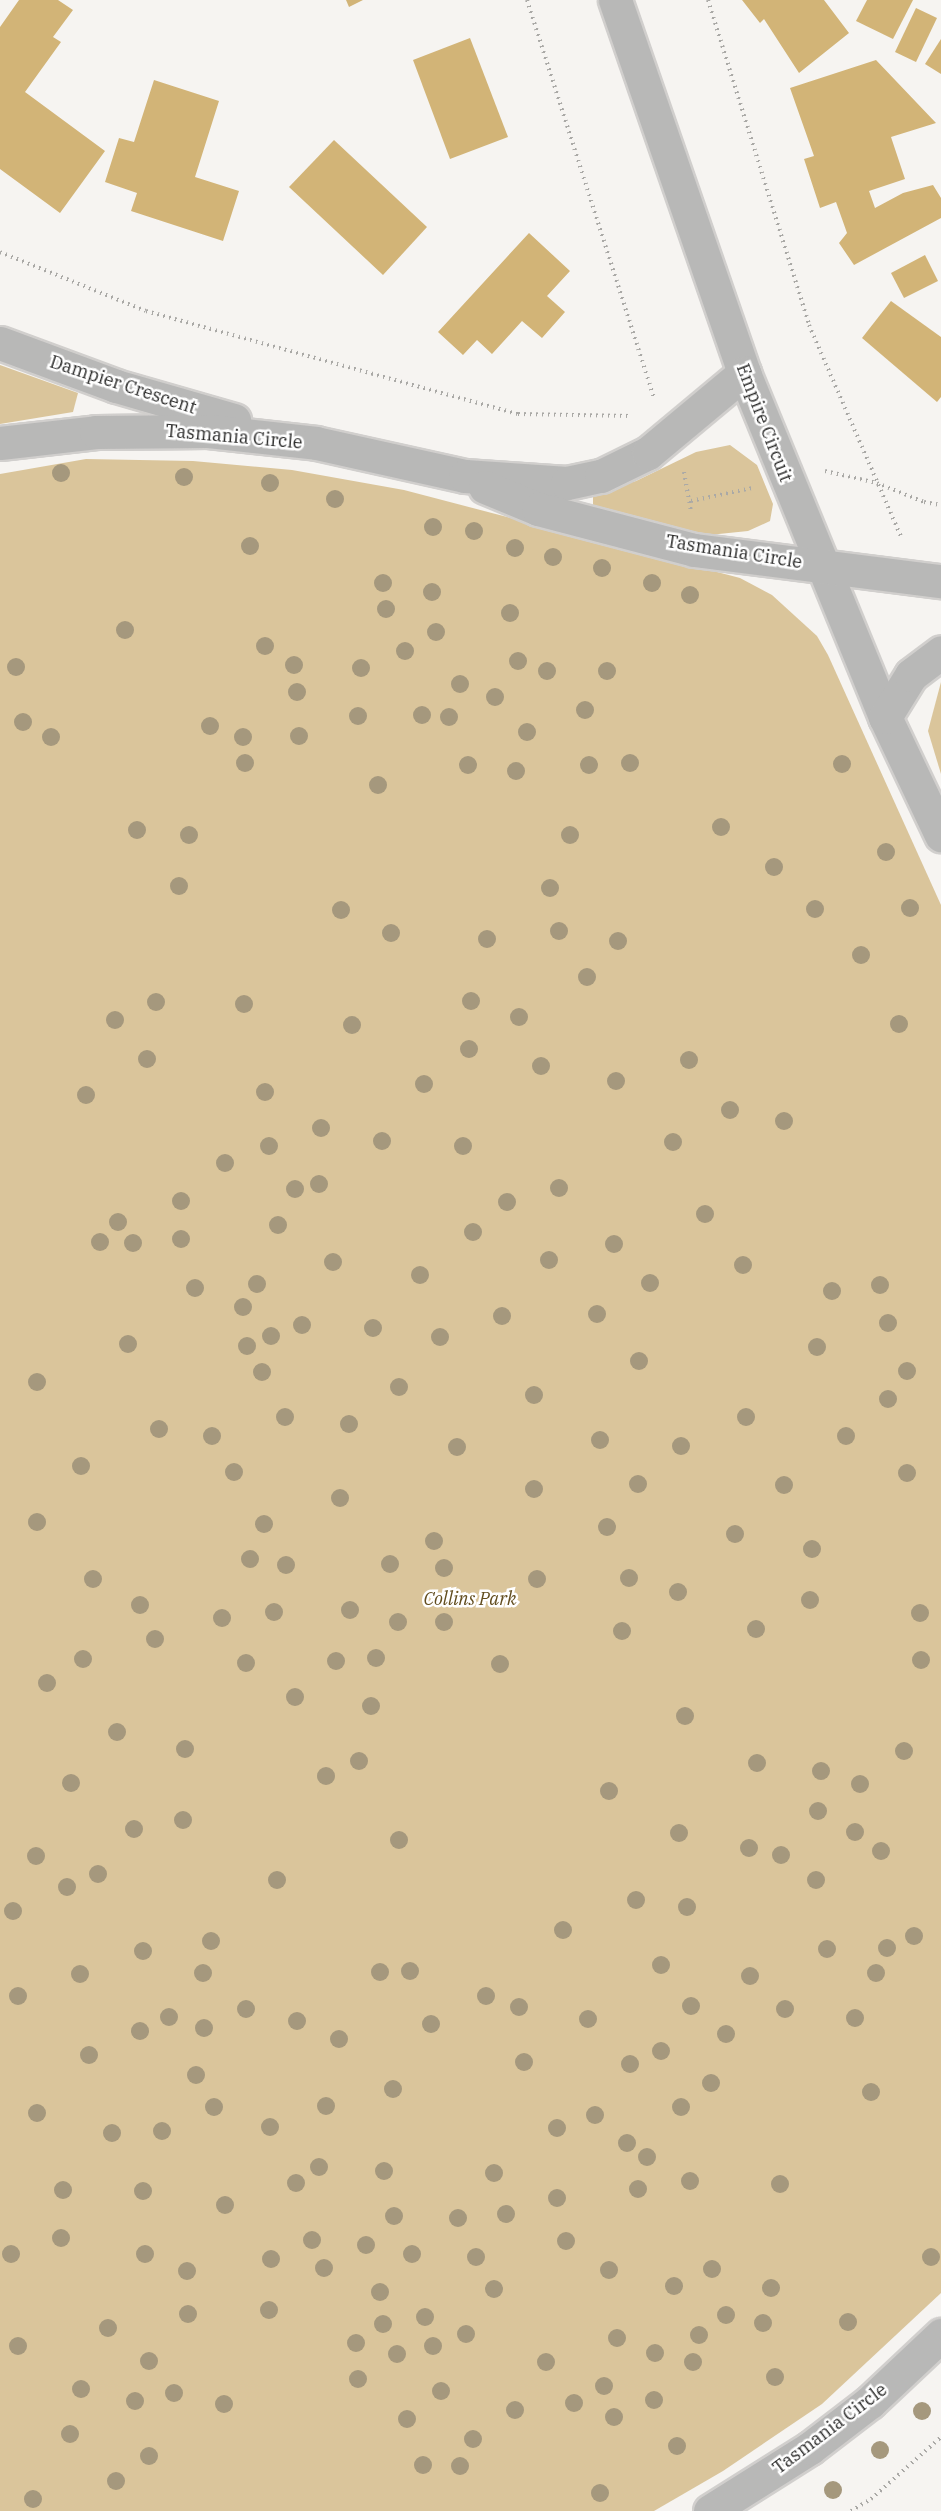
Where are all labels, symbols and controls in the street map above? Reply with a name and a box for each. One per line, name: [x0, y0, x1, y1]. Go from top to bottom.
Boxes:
street label: Dampier Crescent: [47, 351, 199, 419]
street label: Empire Circuit: [732, 361, 796, 485]
street label: Tasmania Circle: [165, 420, 303, 454]
street label: Tasmania Circle: [664, 531, 804, 573]
park label: Collins Park: [423, 1588, 517, 1610]
street label: Tasmania Circle: [769, 2379, 891, 2479]

